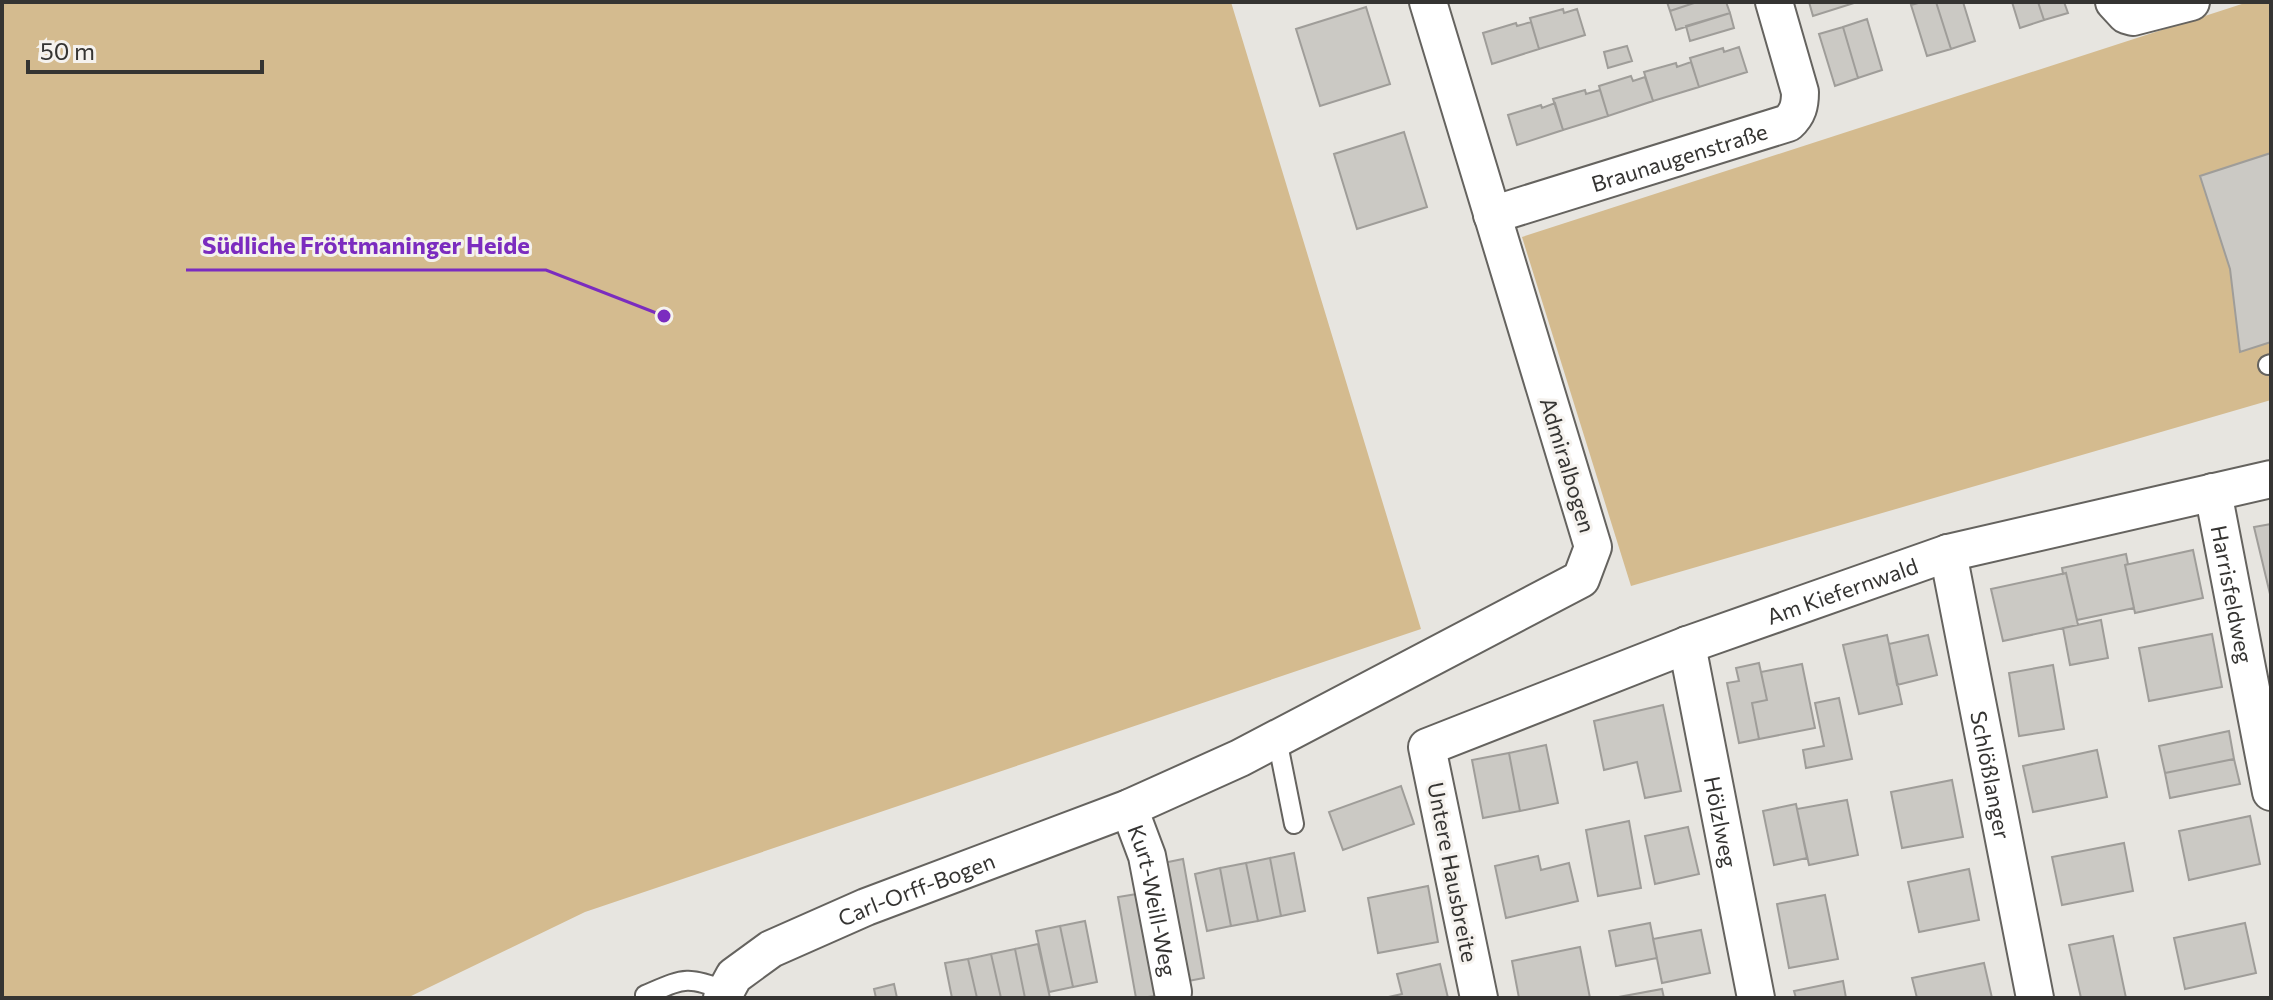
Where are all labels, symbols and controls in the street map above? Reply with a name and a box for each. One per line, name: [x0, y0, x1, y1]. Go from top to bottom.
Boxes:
scale bar: [28, 24, 262, 74]
text: 50 m: [40, 36, 95, 65]
street label: Braunaugenstraße: [1588, 117, 1771, 197]
callout: Südliche Fröttmaninger Heide: [186, 222, 546, 270]
text: Südliche Fröttmaninger Heide: [202, 230, 530, 259]
street label: Admiralbogen: [1535, 394, 1601, 536]
street label: Harrisfeldweg: [2206, 523, 2259, 666]
street label: Am Kiefernwald: [1763, 551, 1921, 629]
street label: Schlößlanger: [1966, 708, 2017, 841]
street label: Hölzlweg: [1699, 774, 1744, 870]
street label: Untere Hausbreite: [1422, 780, 1484, 964]
street label: Kurt-Weill-Weg: [1123, 821, 1183, 979]
street label: Carl-Orff-Bogen: [833, 846, 998, 931]

